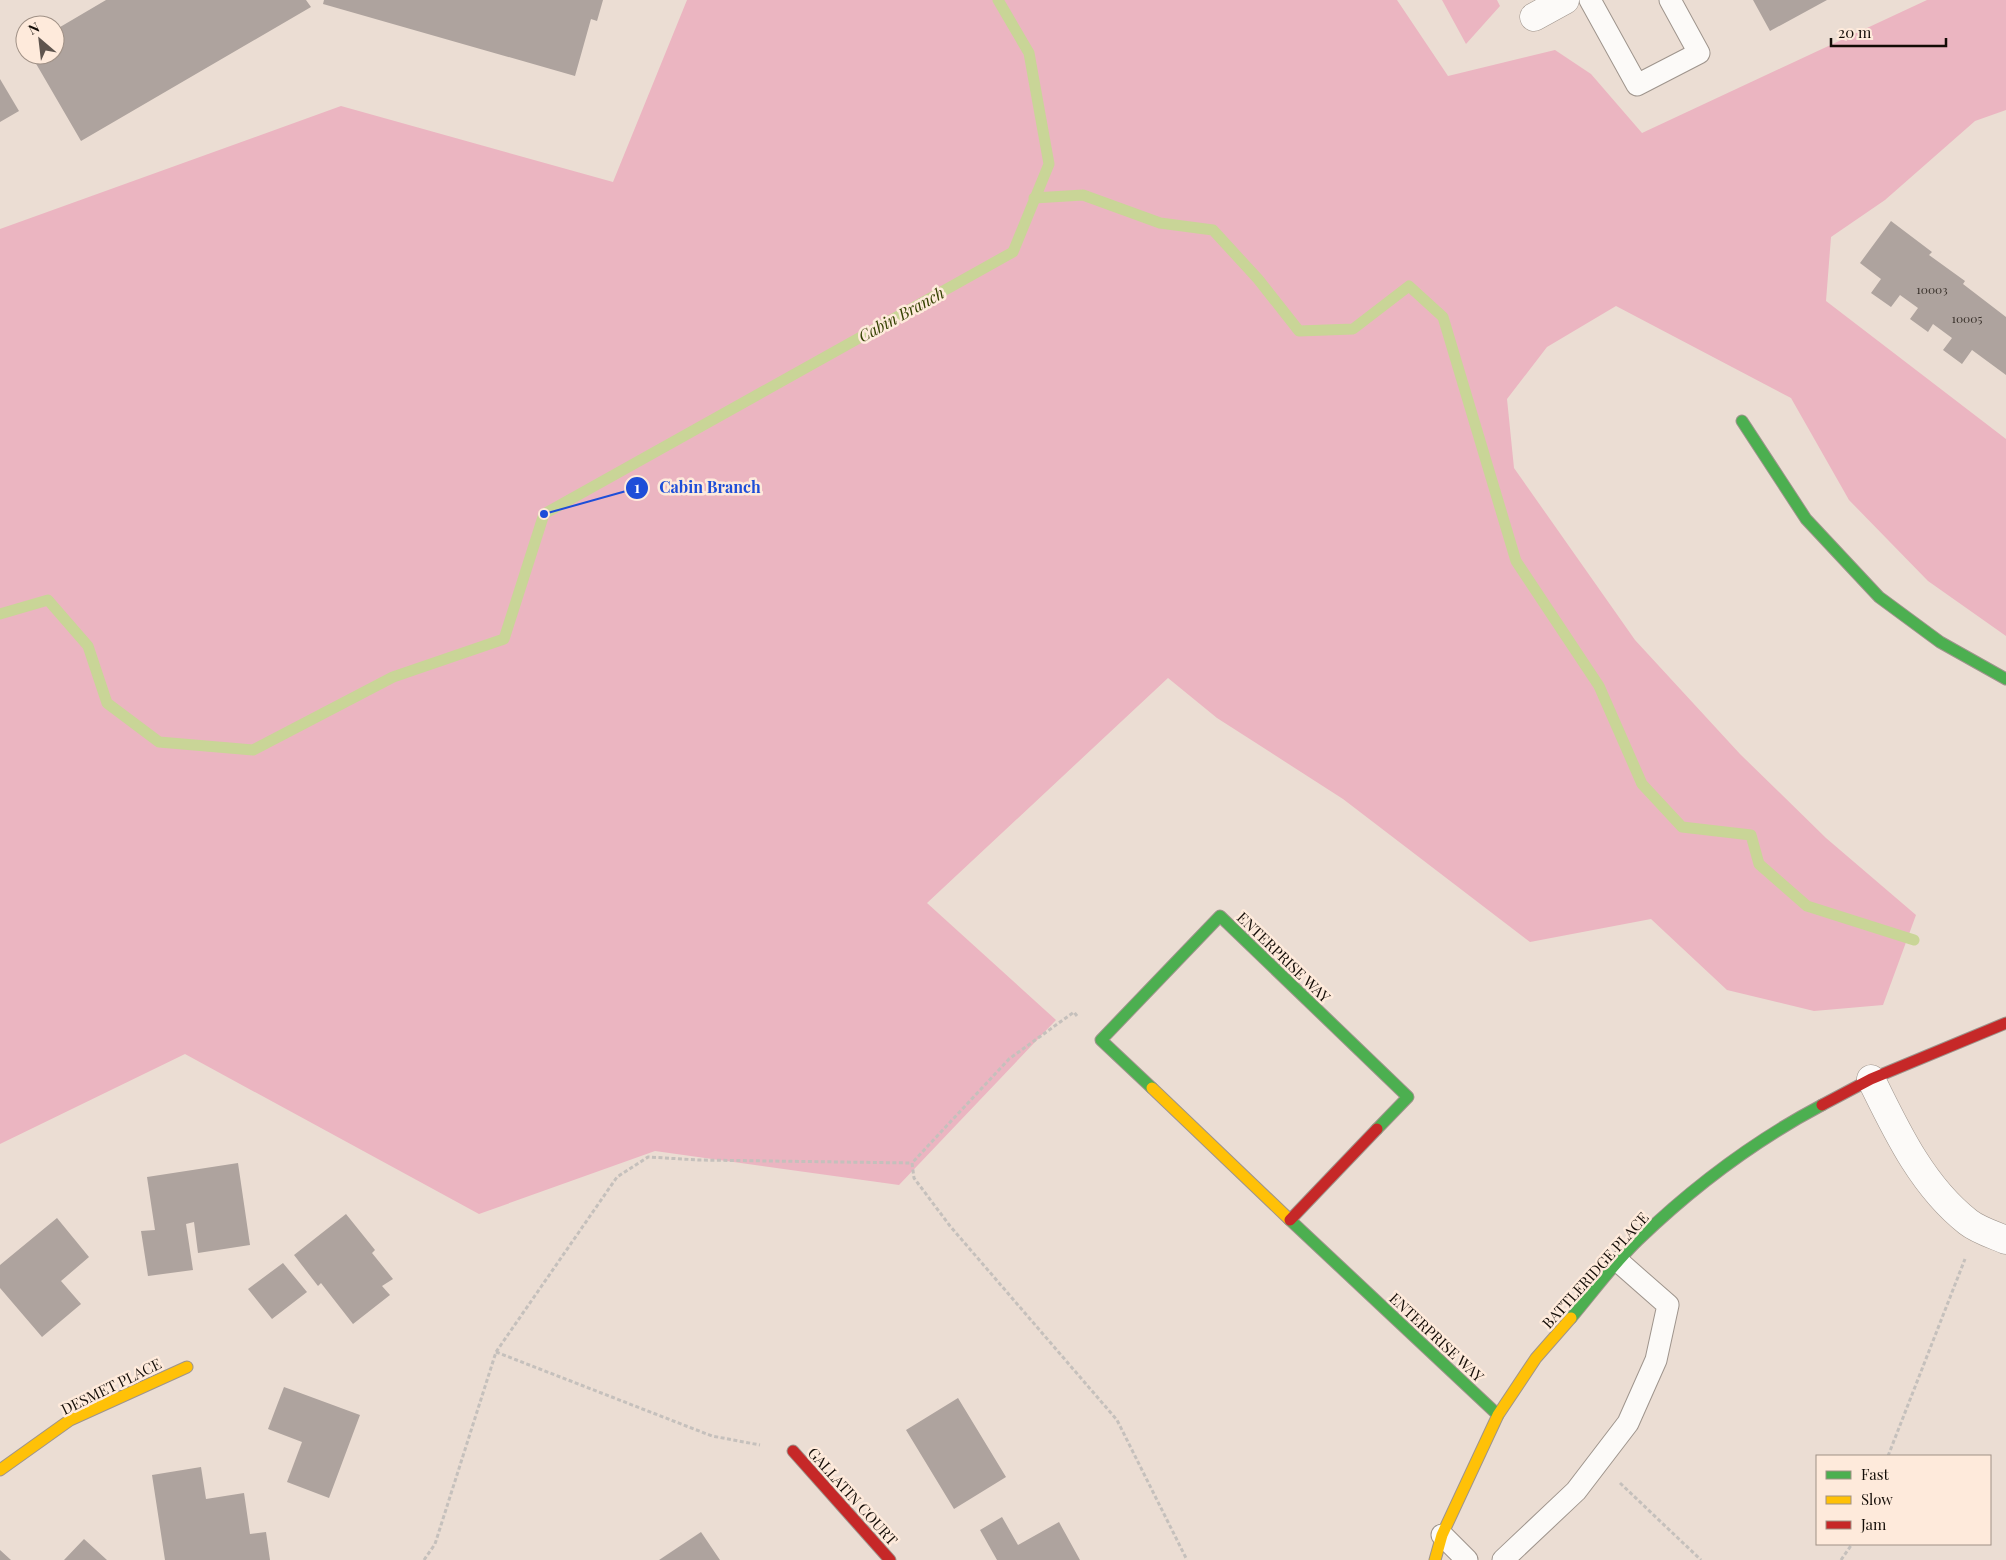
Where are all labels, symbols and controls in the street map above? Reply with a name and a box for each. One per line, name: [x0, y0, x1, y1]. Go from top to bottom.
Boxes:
north arrow: [15, 15, 65, 65]
scale bar: [1831, 15, 1946, 47]
text: N: [25, 17, 43, 39]
text: 20 m: [1838, 22, 1872, 42]
house number: 10003: [1916, 281, 1948, 297]
water label: Cabin Branch: [854, 282, 948, 346]
house number: 10005: [1951, 310, 1983, 326]
callout: Cabin Branch: [624, 472, 771, 503]
text: Cabin Branch: [659, 476, 761, 497]
text: 1: [634, 477, 640, 497]
street label: ENTERPRISE WAY: [1233, 907, 1335, 1007]
street label: BATTLERIDGE PLACE: [1537, 1208, 1653, 1332]
street label: ENTERPRISE WAY: [1385, 1288, 1489, 1386]
street label: DESMET PLACE: [58, 1353, 164, 1419]
street label: GALLATIN COURT: [804, 1443, 902, 1549]
legend: [1816, 1455, 1991, 1545]
text: Fast: [1861, 1464, 1890, 1484]
text: Slow: [1861, 1489, 1893, 1509]
text: Jam: [1860, 1514, 1887, 1534]

